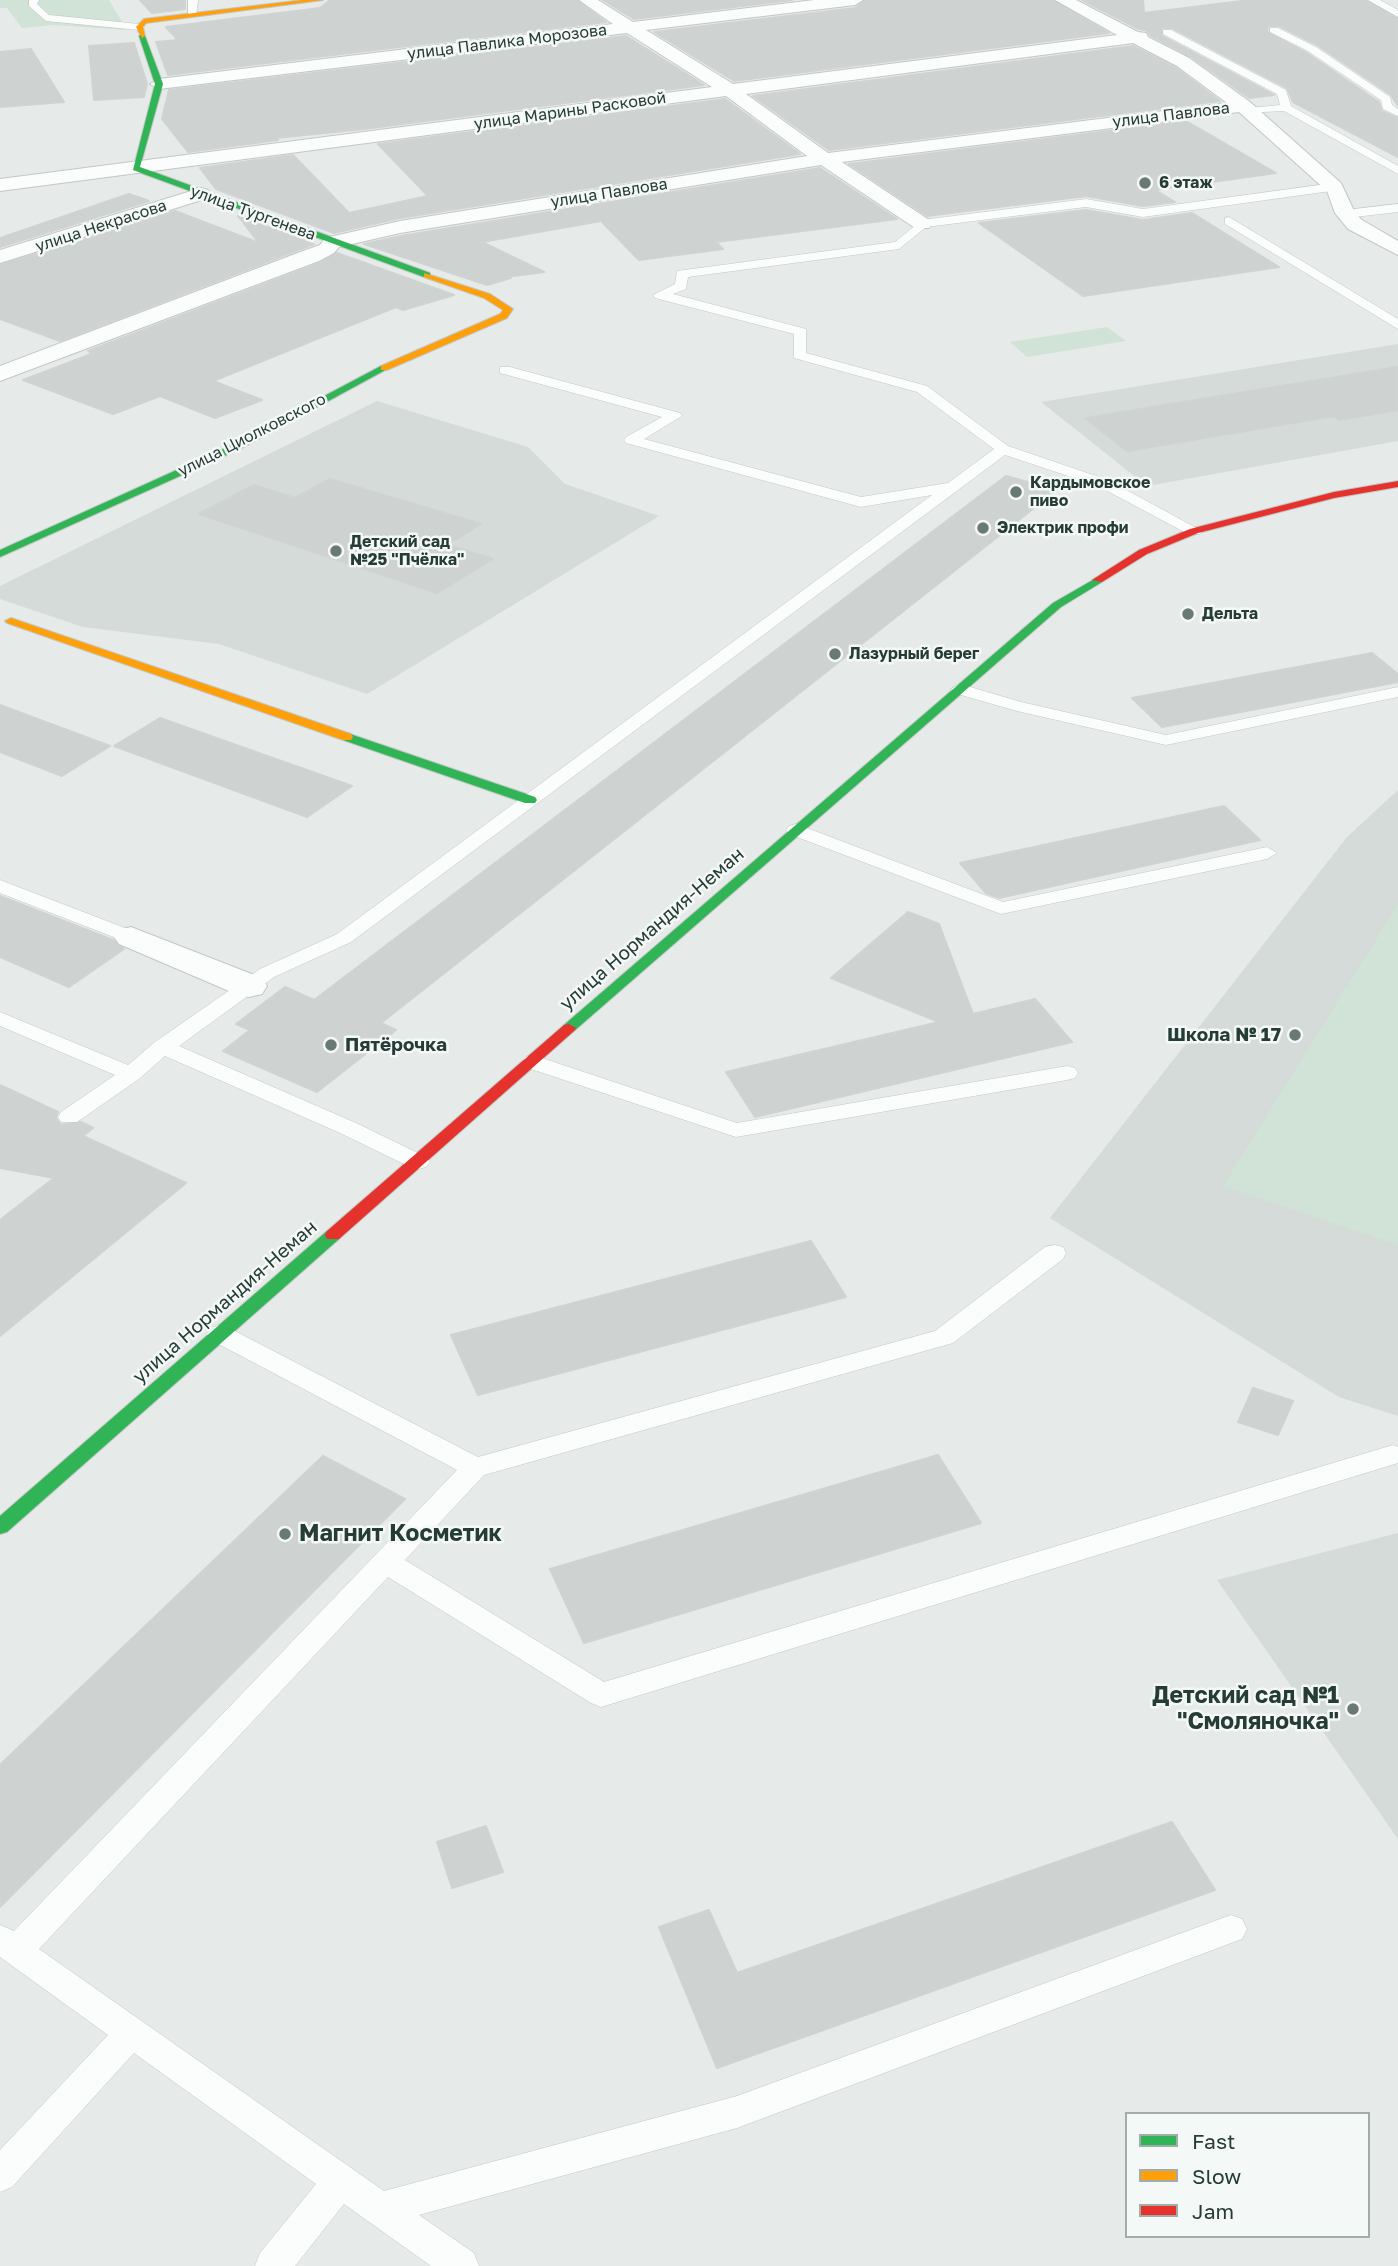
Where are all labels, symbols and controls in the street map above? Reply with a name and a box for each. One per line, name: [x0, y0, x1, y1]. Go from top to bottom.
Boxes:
street label: улица Павлика Морозова: [406, 20, 608, 64]
street label: улица Марины Расковой: [473, 88, 667, 134]
street label: улица Павлова: [1111, 98, 1231, 132]
place label: 6 этаж: [1159, 173, 1213, 193]
street label: улица Павлова: [549, 174, 669, 212]
marker: 6 этаж: [1137, 175, 1153, 191]
street label: улица Тургенева: [188, 181, 318, 245]
street label: улица Некрасова: [33, 196, 169, 256]
street label: улица Циолковского: [175, 389, 329, 481]
place label: Кардымовское пиво: [1030, 473, 1150, 511]
marker: Кардымовское пиво: [1008, 484, 1024, 500]
place label: Электрик профи: [997, 518, 1129, 538]
marker: Электрик профи: [975, 520, 991, 536]
place label: Детский сад №25 "Пчёлка": [350, 532, 464, 570]
marker: Детский сад №25 "Пчёлка": [328, 543, 344, 559]
place label: Дельта: [1202, 604, 1258, 624]
marker: Дельта: [1180, 606, 1196, 622]
place label: Лазурный берег: [849, 644, 979, 664]
marker: Лазурный берег: [827, 646, 843, 662]
street label: улица Нормандия-Неман: [555, 843, 749, 1015]
place label: Школа № 17: [1167, 1024, 1281, 1046]
marker: Школа № 17: [1287, 1027, 1303, 1043]
place label: Пятёрочка: [345, 1034, 447, 1056]
marker: Пятёрочка: [323, 1037, 339, 1053]
street label: улица Нормандия-Неман: [128, 1216, 322, 1388]
place label: Магнит Косметик: [299, 1520, 502, 1548]
marker: Магнит Косметик: [277, 1526, 293, 1542]
place label: Детский сад №1 "Смоляночка": [1152, 1682, 1339, 1736]
marker: Детский сад №1 "Смоляночка": [1345, 1701, 1361, 1717]
legend: [1125, 2112, 1370, 2238]
text: Fast: [1192, 2128, 1235, 2154]
text: Slow: [1192, 2163, 1241, 2189]
text: Jam: [1192, 2198, 1234, 2224]

